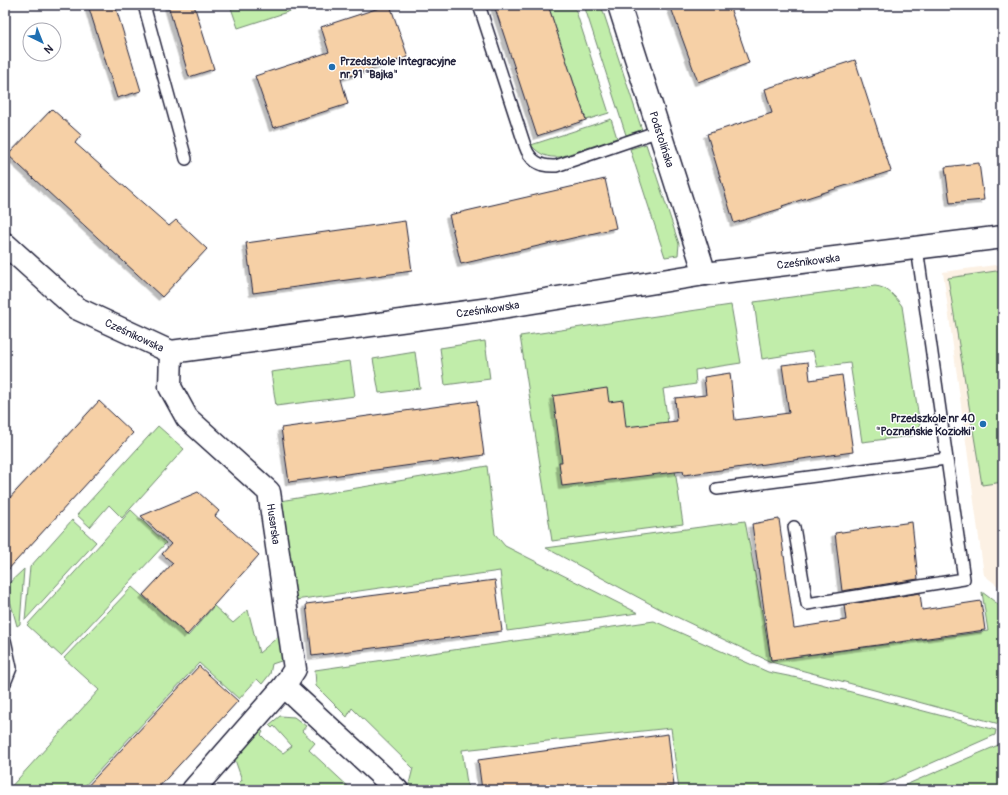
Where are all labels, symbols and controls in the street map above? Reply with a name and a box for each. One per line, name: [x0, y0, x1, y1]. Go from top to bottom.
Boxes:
north arrow: [22, 22, 62, 62]
text: N: [41, 42, 56, 57]
place label: Przedszkole Integracyjne nr 91 "Bajka": [340, 55, 457, 81]
marker: Przedszkole Integracyjne nr 91 "Bajka": [327, 62, 337, 72]
street label: Podstolińska: [647, 110, 677, 169]
street label: Cześnikowska: [776, 251, 841, 272]
street label: Cześnikowska: [455, 298, 520, 320]
street label: Cześnikowska: [103, 316, 166, 354]
place label: Przedszkole nr 40 "Poznańskie Koziołki": [876, 412, 975, 438]
marker: Przedszkole nr 40 "Poznańskie Koziołki": [978, 419, 988, 429]
street label: Husarska: [264, 503, 283, 545]

